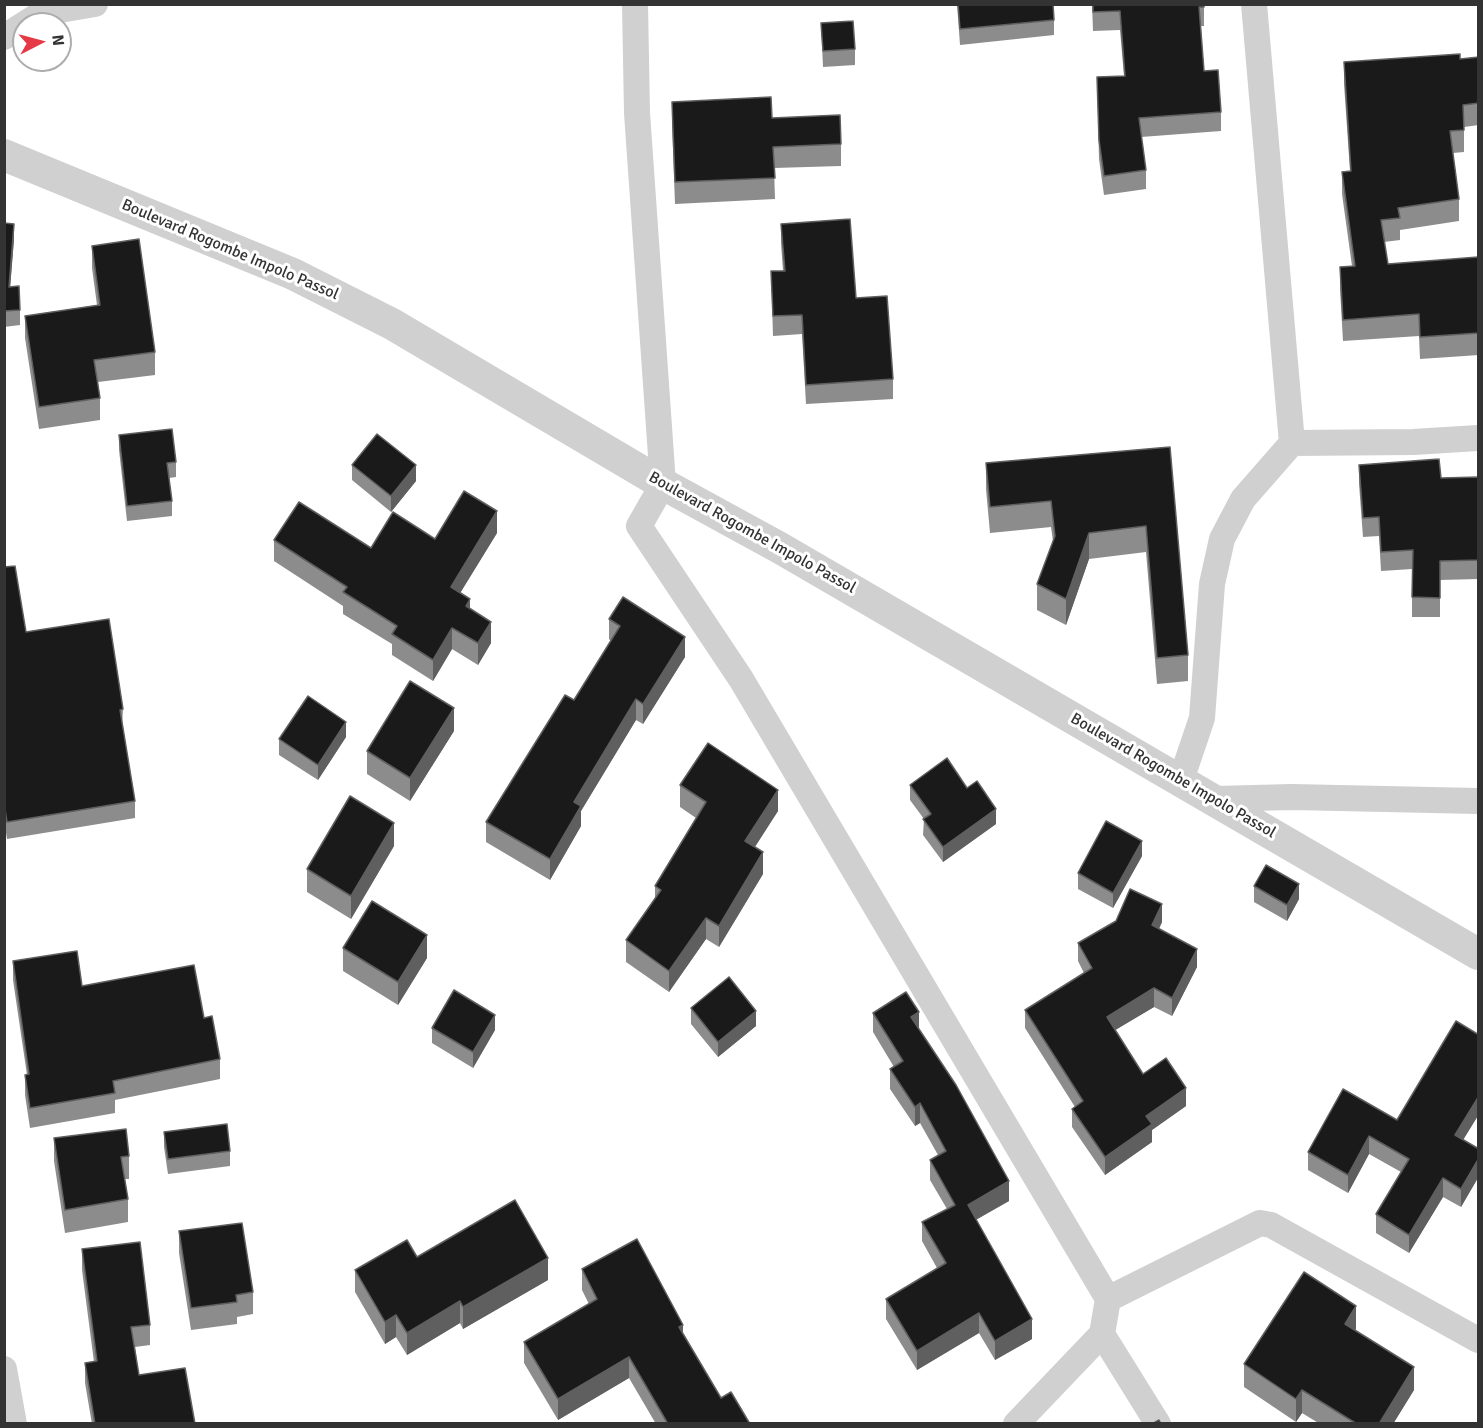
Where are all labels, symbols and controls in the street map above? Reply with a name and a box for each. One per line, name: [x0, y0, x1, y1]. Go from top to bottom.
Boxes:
north arrow: [12, 12, 72, 72]
text: N: [47, 34, 68, 47]
street label: Boulevard Rogombe Impolo Passol: [119, 195, 341, 305]
street label: Boulevard Rogombe Impolo Passol: [645, 468, 859, 598]
street label: Boulevard Rogombe Impolo Passol: [1067, 709, 1279, 843]

